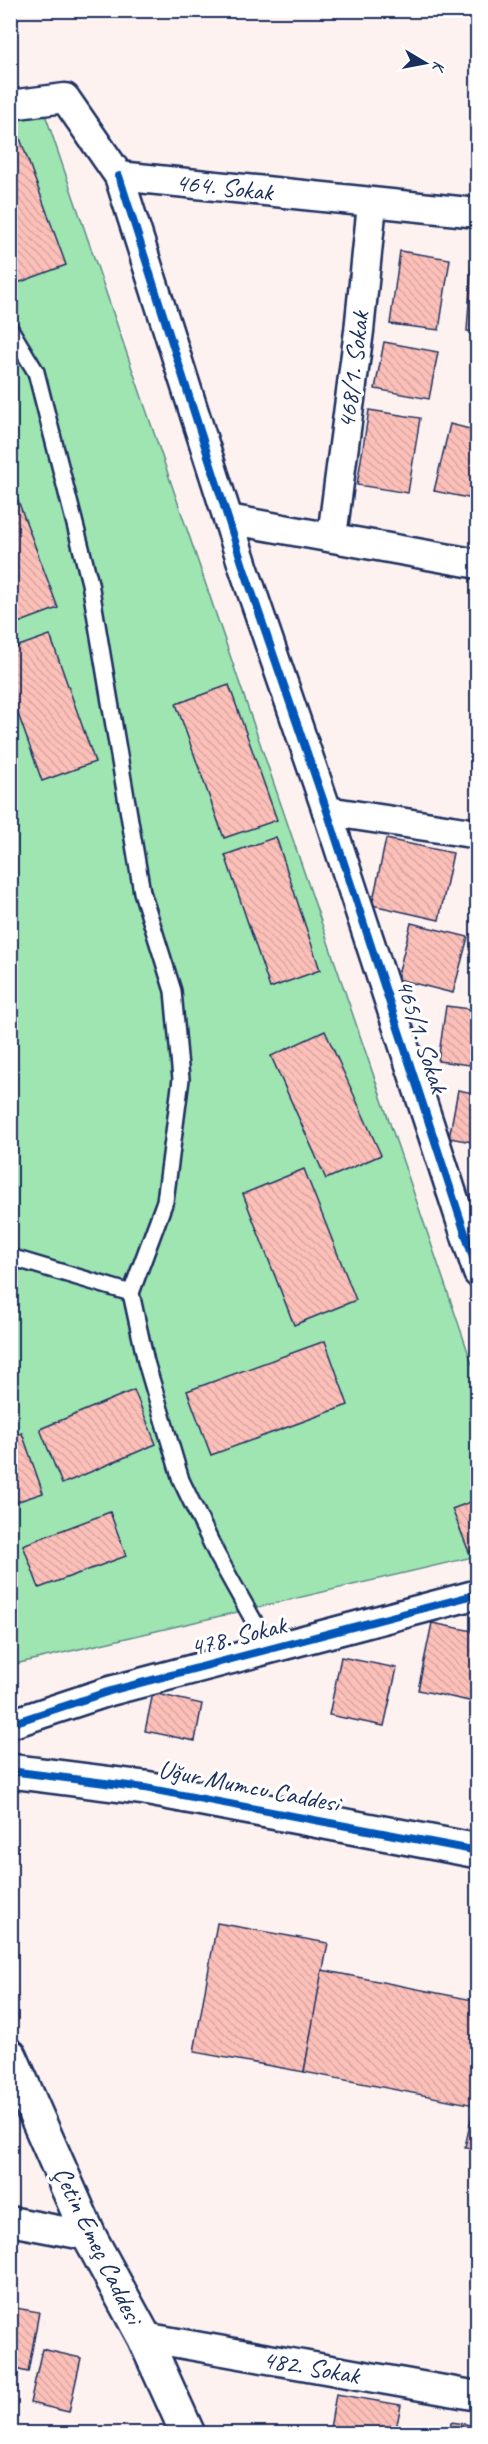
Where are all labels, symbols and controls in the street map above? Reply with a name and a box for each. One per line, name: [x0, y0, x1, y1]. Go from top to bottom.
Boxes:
north arrow: [395, 33, 455, 93]
text: K: [428, 60, 449, 75]
street label: 464. Sokak: [174, 165, 276, 209]
street label: 468/1. Sokak: [329, 308, 377, 430]
street label: 465/1. Sokak: [388, 975, 456, 1099]
street label: 478. Sokak: [187, 1608, 291, 1664]
street label: Uğur Mumcu Caddesi: [156, 1752, 345, 1820]
street label: Çetin Emeç Caddesi: [46, 2161, 152, 2332]
street label: 482. Sokak: [260, 2342, 363, 2392]

